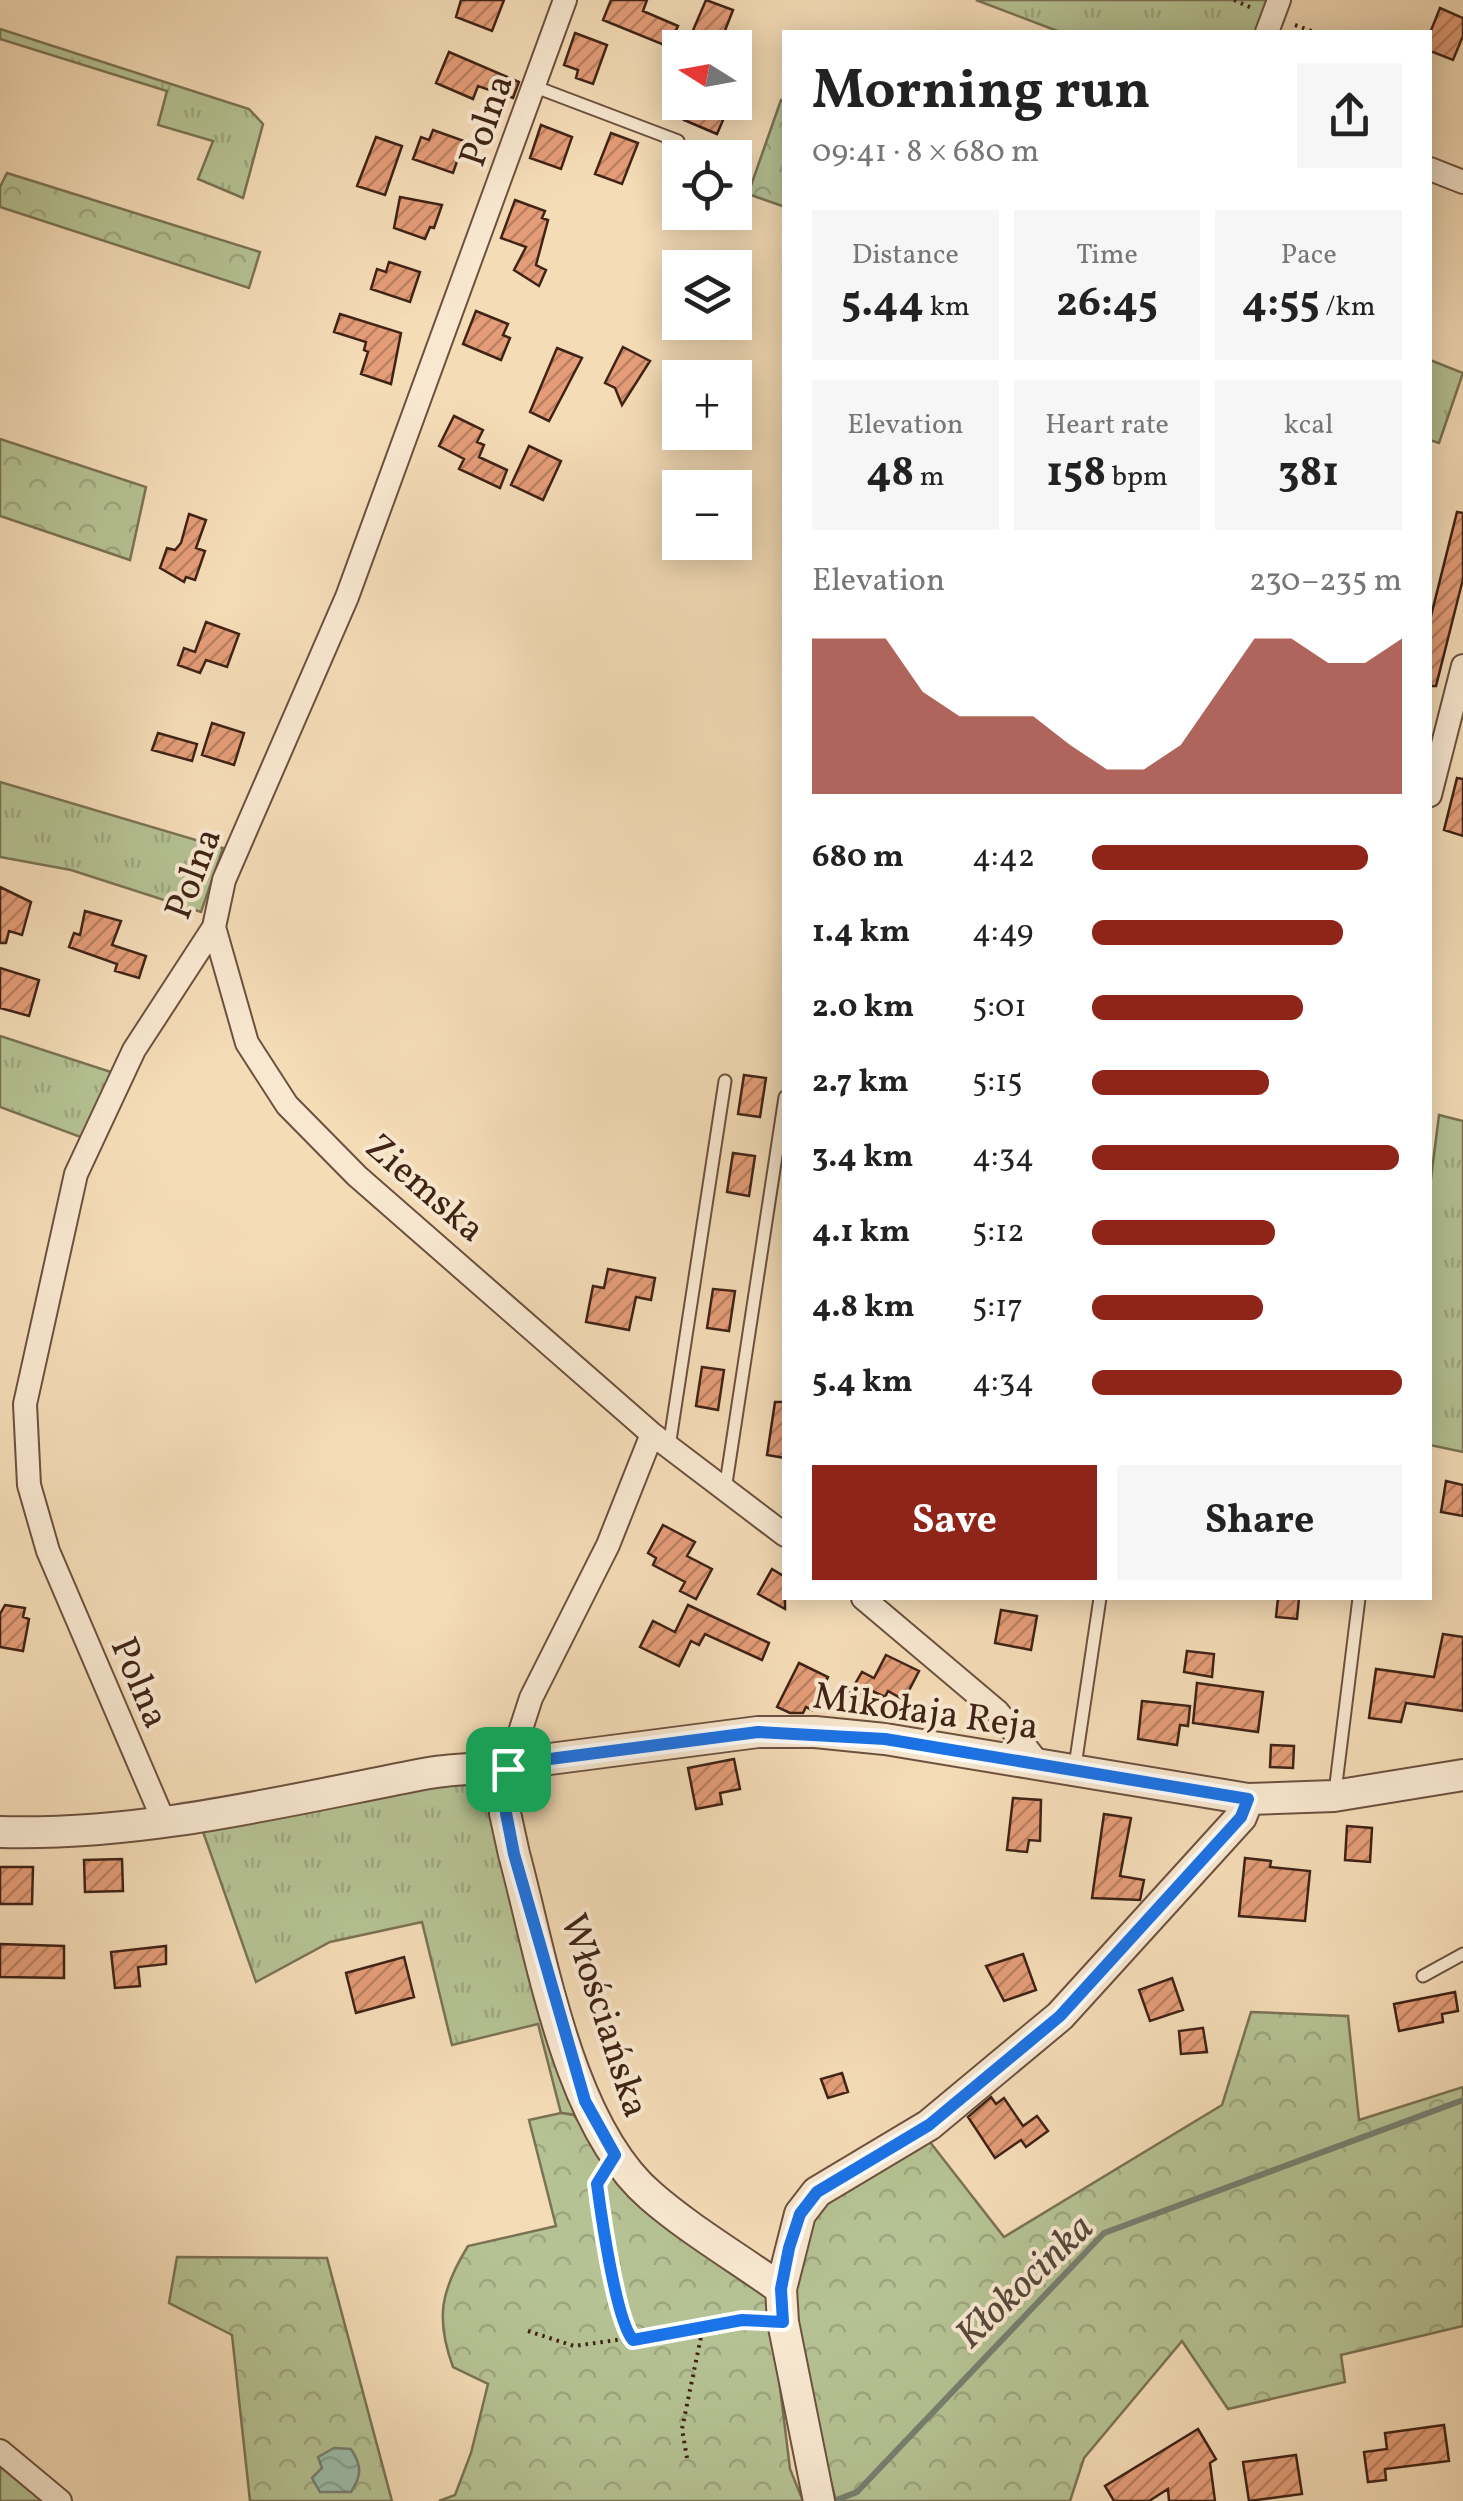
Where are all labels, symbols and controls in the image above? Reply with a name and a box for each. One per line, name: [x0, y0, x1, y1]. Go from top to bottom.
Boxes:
north arrow: [662, 30, 752, 120]
map controls: [662, 30, 752, 560]
text: Morning run: [812, 55, 1151, 131]
button: share: [1297, 63, 1402, 168]
street label: Polna: [448, 68, 529, 174]
text: 09:41 · 8 × 680 m: [812, 131, 1039, 175]
button: locate: [662, 140, 752, 230]
text: Distance: [852, 236, 959, 275]
text: Time: [1076, 236, 1138, 275]
text: Pace: [1281, 236, 1337, 275]
button: layers: [662, 250, 752, 340]
text: 5.44: [841, 275, 924, 334]
text: 26:45: [1056, 275, 1158, 334]
text: 4:55: [1242, 275, 1320, 334]
text: km: [924, 288, 970, 327]
text: /km: [1320, 288, 1376, 327]
button: +: [662, 360, 752, 450]
text: Elevation: [847, 406, 964, 445]
text: Heart rate: [1045, 406, 1169, 445]
text: kcal: [1284, 406, 1334, 445]
text: 48: [866, 445, 914, 504]
text: 158: [1046, 445, 1106, 504]
text: 381: [1278, 445, 1339, 504]
text: m: [914, 458, 945, 497]
text: bpm: [1106, 458, 1168, 497]
button: −: [662, 470, 752, 560]
text: Elevation: [812, 560, 945, 604]
text: 230–235 m: [1249, 560, 1402, 604]
street label: Polna: [154, 821, 237, 928]
text: 680 m: [812, 836, 904, 880]
text: 4:42: [972, 836, 1035, 880]
text: 1.4 km: [812, 911, 910, 955]
text: 4:49: [972, 911, 1033, 955]
text: 2.0 km: [812, 986, 914, 1030]
text: 5:01: [972, 986, 1027, 1030]
text: 2.7 km: [812, 1061, 909, 1105]
text: 5:15: [972, 1061, 1023, 1105]
street label: Ziemska: [352, 1123, 495, 1257]
text: 3.4 km: [812, 1136, 914, 1180]
text: 4:34: [972, 1136, 1034, 1180]
text: 4.1 km: [812, 1211, 910, 1255]
text: 5:12: [972, 1211, 1025, 1255]
text: 4.8 km: [812, 1286, 915, 1330]
text: 5:17: [972, 1286, 1023, 1330]
text: 5.4 km: [812, 1361, 913, 1405]
text: 4:34: [972, 1361, 1034, 1405]
button: Save: [812, 1465, 1097, 1580]
button: Share: [1117, 1465, 1402, 1580]
street label: Polna: [95, 1630, 181, 1737]
street label: Mikołaja Reja: [809, 1671, 1042, 1756]
pin: [466, 1727, 551, 1812]
icon: arrive: [481, 1742, 536, 1797]
street label: Włościańska: [545, 1907, 661, 2125]
water label: Kłokocinka: [944, 2203, 1107, 2363]

